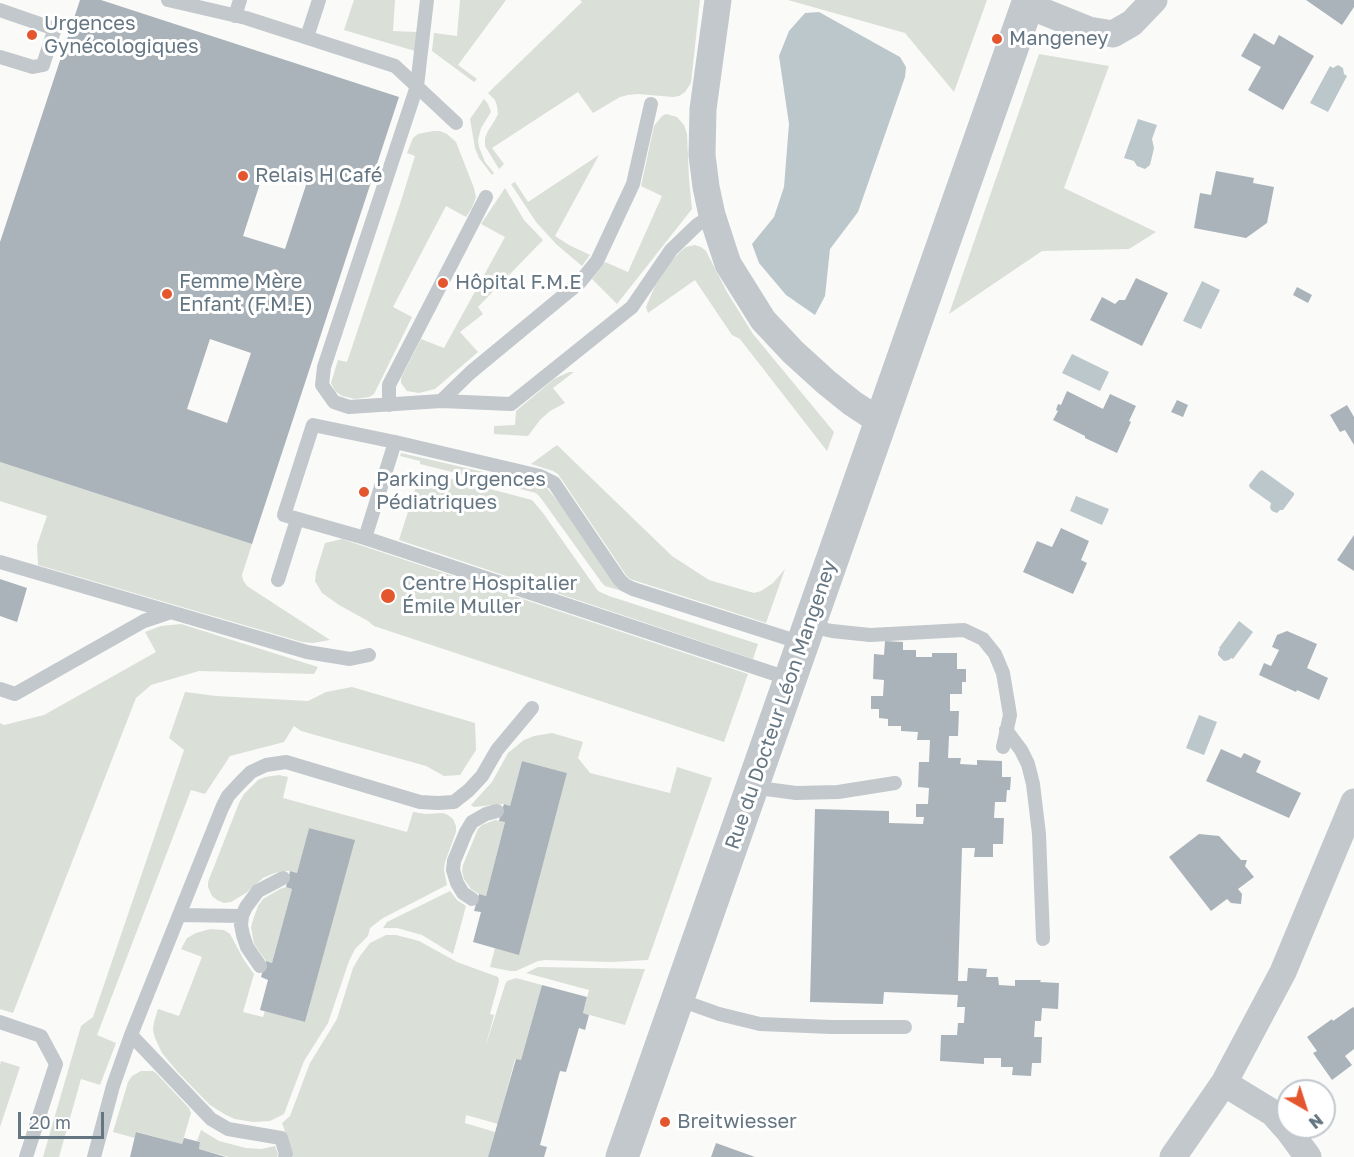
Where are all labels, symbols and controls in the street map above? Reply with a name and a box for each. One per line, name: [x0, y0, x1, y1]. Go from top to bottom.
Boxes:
place label: Urgences Gynécologiques: [44, 12, 199, 59]
place label: Mangeney: [1009, 27, 1108, 51]
marker: Urgences Gynécologiques: [25, 28, 39, 42]
marker: Mangeney: [990, 32, 1004, 46]
place label: Relais H Café: [255, 164, 382, 188]
marker: Relais H Café: [236, 169, 250, 183]
place label: Femme Mère Enfant (F.M.E): [179, 270, 313, 317]
place label: Hôpital F.M.E: [455, 271, 581, 295]
marker: Hôpital F.M.E: [436, 276, 450, 290]
marker: Femme Mère Enfant (F.M.E): [160, 287, 174, 301]
place label: Parking Urgences Pédiatriques: [376, 468, 546, 515]
marker: Parking Urgences Pédiatriques: [357, 485, 371, 499]
street label: Rue du Docteur Léon Mangeney: [720, 557, 842, 853]
place label: Centre Hospitalier Émile Muller: [402, 572, 577, 619]
marker: Centre Hospitalier Émile Muller: [379, 587, 397, 605]
north arrow: [1276, 1079, 1336, 1139]
scale bar: [21, 1100, 106, 1138]
place label: Breitwiesser: [677, 1110, 797, 1134]
text: N: [1305, 1110, 1327, 1133]
text: 20 m: [29, 1111, 71, 1133]
marker: Breitwiesser: [658, 1115, 672, 1129]

